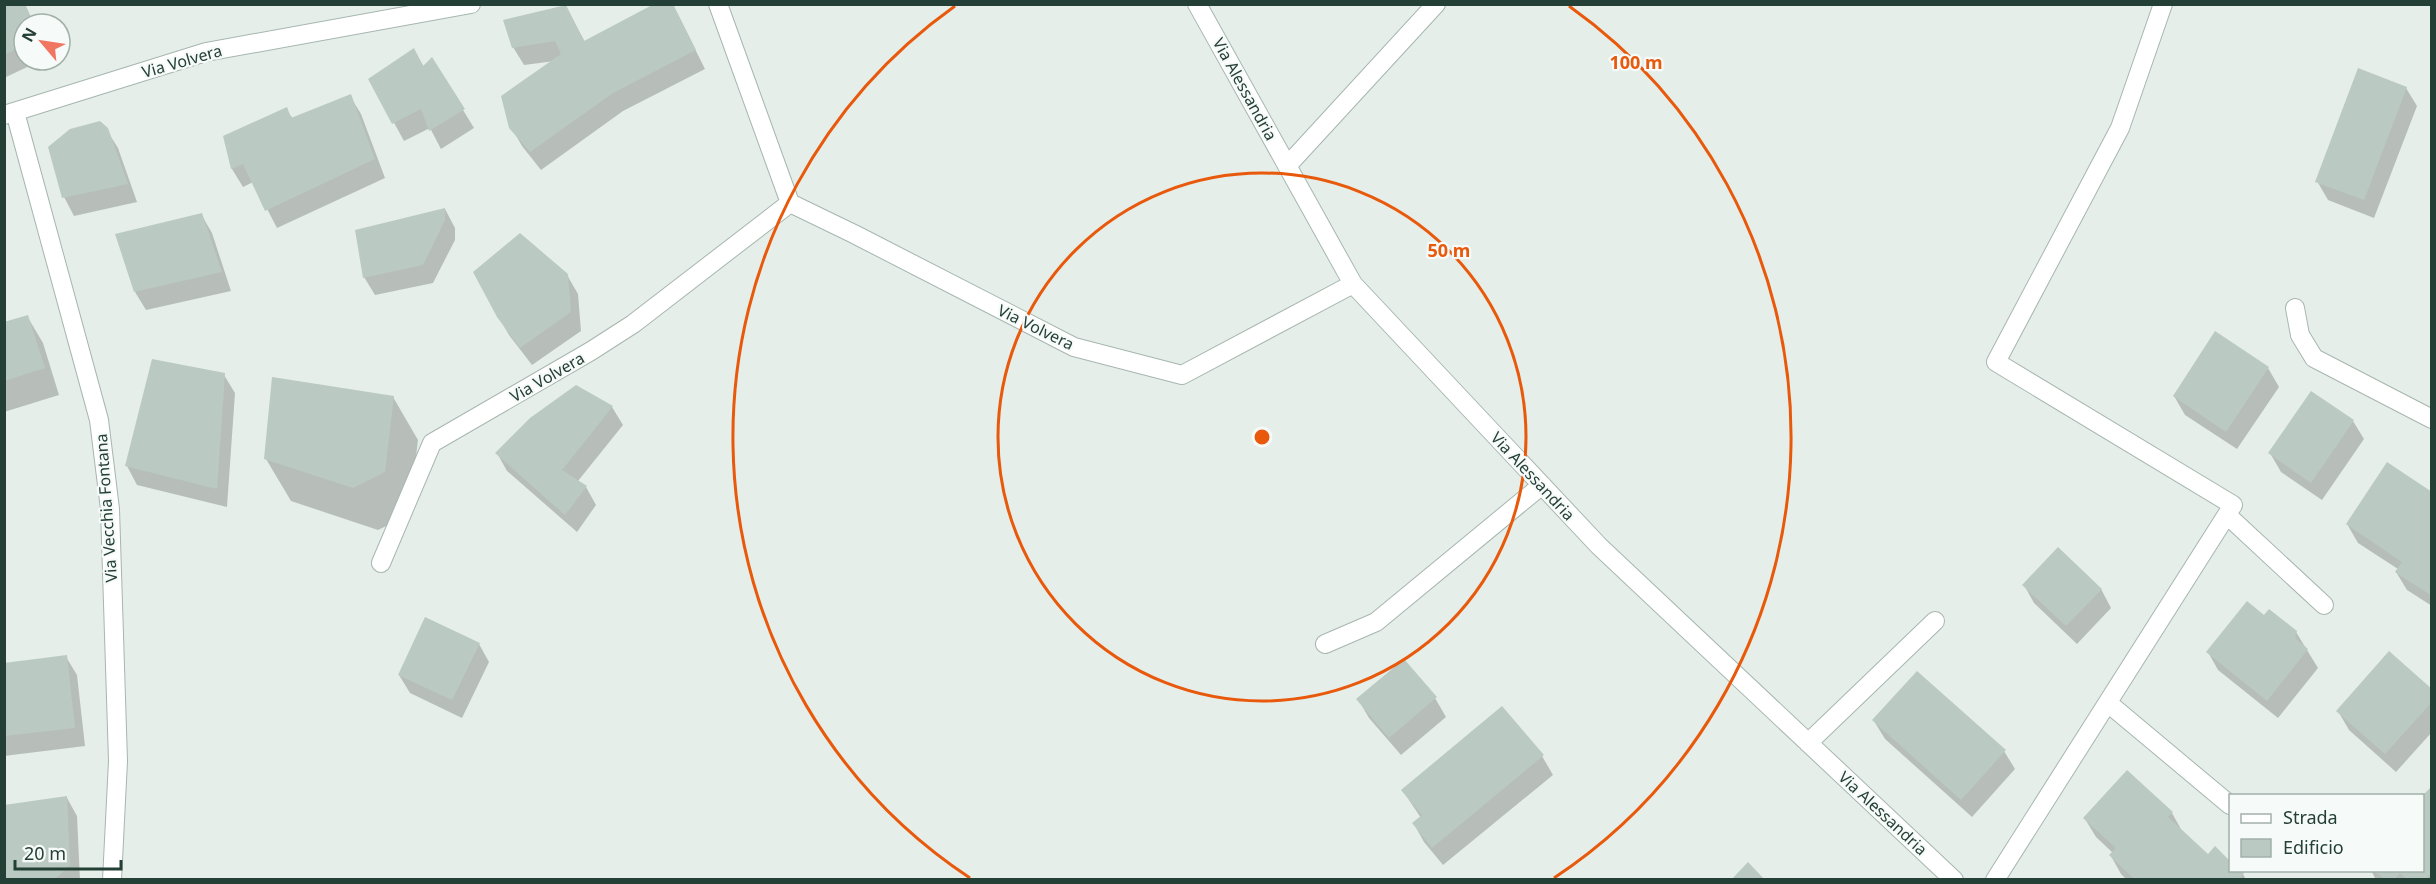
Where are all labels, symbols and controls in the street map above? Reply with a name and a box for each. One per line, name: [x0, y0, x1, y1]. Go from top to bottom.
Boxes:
north arrow: [12, 12, 72, 72]
text: N: [16, 24, 42, 46]
street label: Via Alessandria: [1208, 34, 1282, 144]
street label: Via Volvera: [139, 39, 225, 83]
text: 100 m: [1609, 50, 1663, 74]
text: 50 m: [1428, 238, 1470, 262]
street label: Via Volvera: [994, 299, 1078, 355]
street label: Via Volvera: [506, 347, 588, 407]
centre of rings: [1252, 427, 1272, 447]
street label: Via Alessandria: [1486, 427, 1580, 525]
street label: Via Vecchia Fontana: [90, 433, 122, 583]
street label: Via Alessandria: [1834, 766, 1932, 860]
legend: [2229, 794, 2424, 872]
text: Strada: [2283, 805, 2338, 829]
scale bar: [15, 833, 122, 871]
text: Edificio: [2283, 835, 2344, 859]
text: 20 m: [24, 841, 66, 865]

